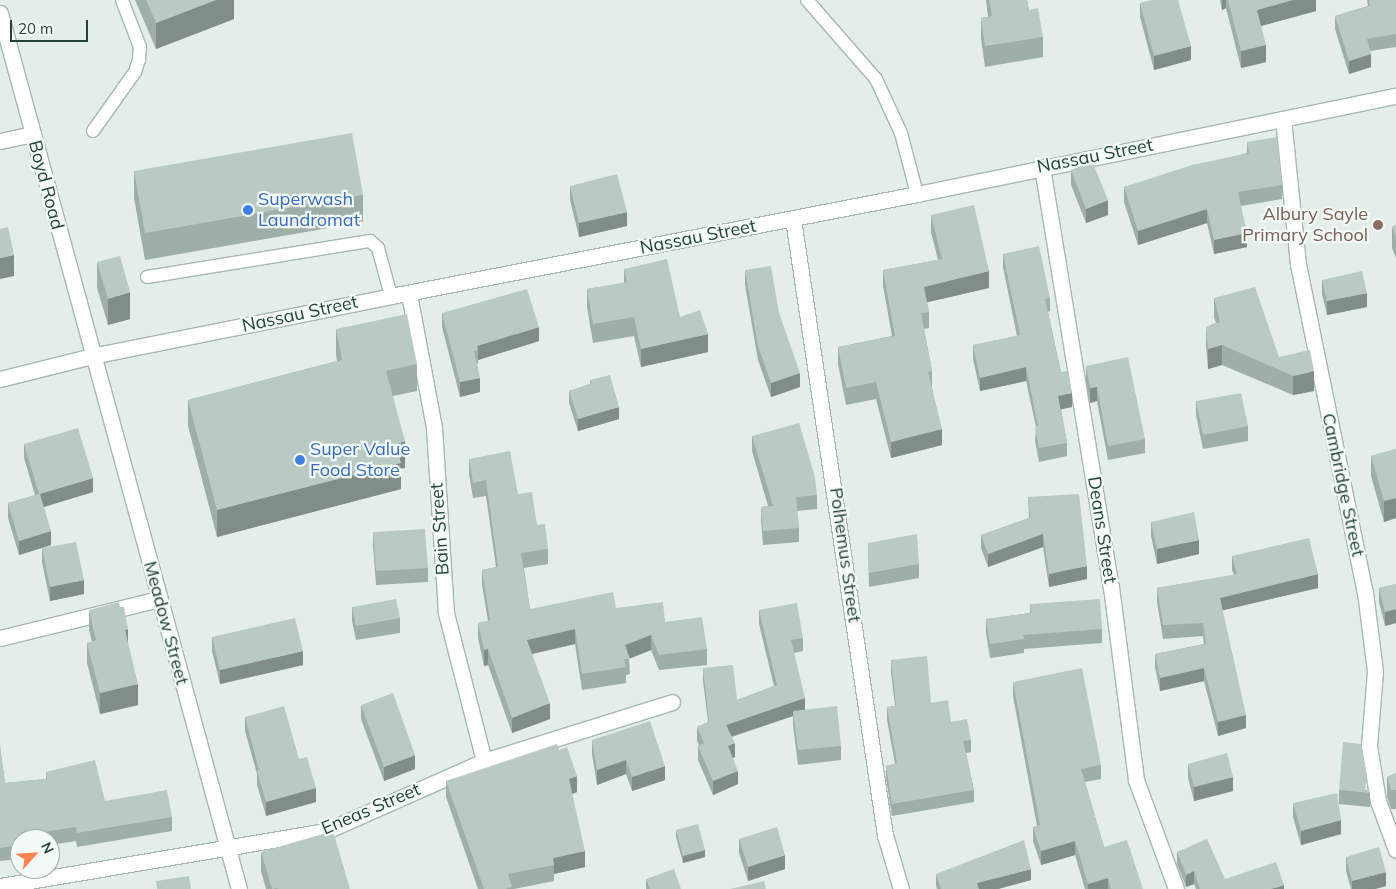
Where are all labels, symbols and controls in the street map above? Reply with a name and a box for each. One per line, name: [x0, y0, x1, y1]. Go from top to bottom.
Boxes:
scale bar: [12, 10, 90, 42]
text: 20 m: [18, 19, 53, 38]
street label: Nassau Street: [1035, 134, 1155, 178]
street label: Boyd Road: [24, 138, 68, 232]
place label: Superwash Laundromat: [258, 189, 360, 232]
marker: Superwash Laundromat: [242, 204, 254, 216]
place label: Albury Sayle Primary School: [1242, 204, 1368, 246]
street label: Nassau Street: [638, 215, 758, 259]
marker: Albury Sayle Primary School: [1372, 219, 1384, 231]
street label: Nassau Street: [240, 291, 360, 337]
street label: Cambridge Street: [1317, 411, 1369, 559]
place label: Super Value Food Store: [310, 439, 410, 482]
marker: Super Value Food Store: [294, 454, 306, 466]
street label: Deans Street: [1083, 475, 1121, 585]
street label: Bain Street: [426, 482, 454, 576]
street label: Polhemus Street: [825, 486, 865, 624]
street label: Meadow Street: [139, 559, 193, 687]
street label: Eneas Street: [318, 779, 424, 839]
north arrow: [10, 829, 60, 879]
text: N: [37, 839, 58, 857]

